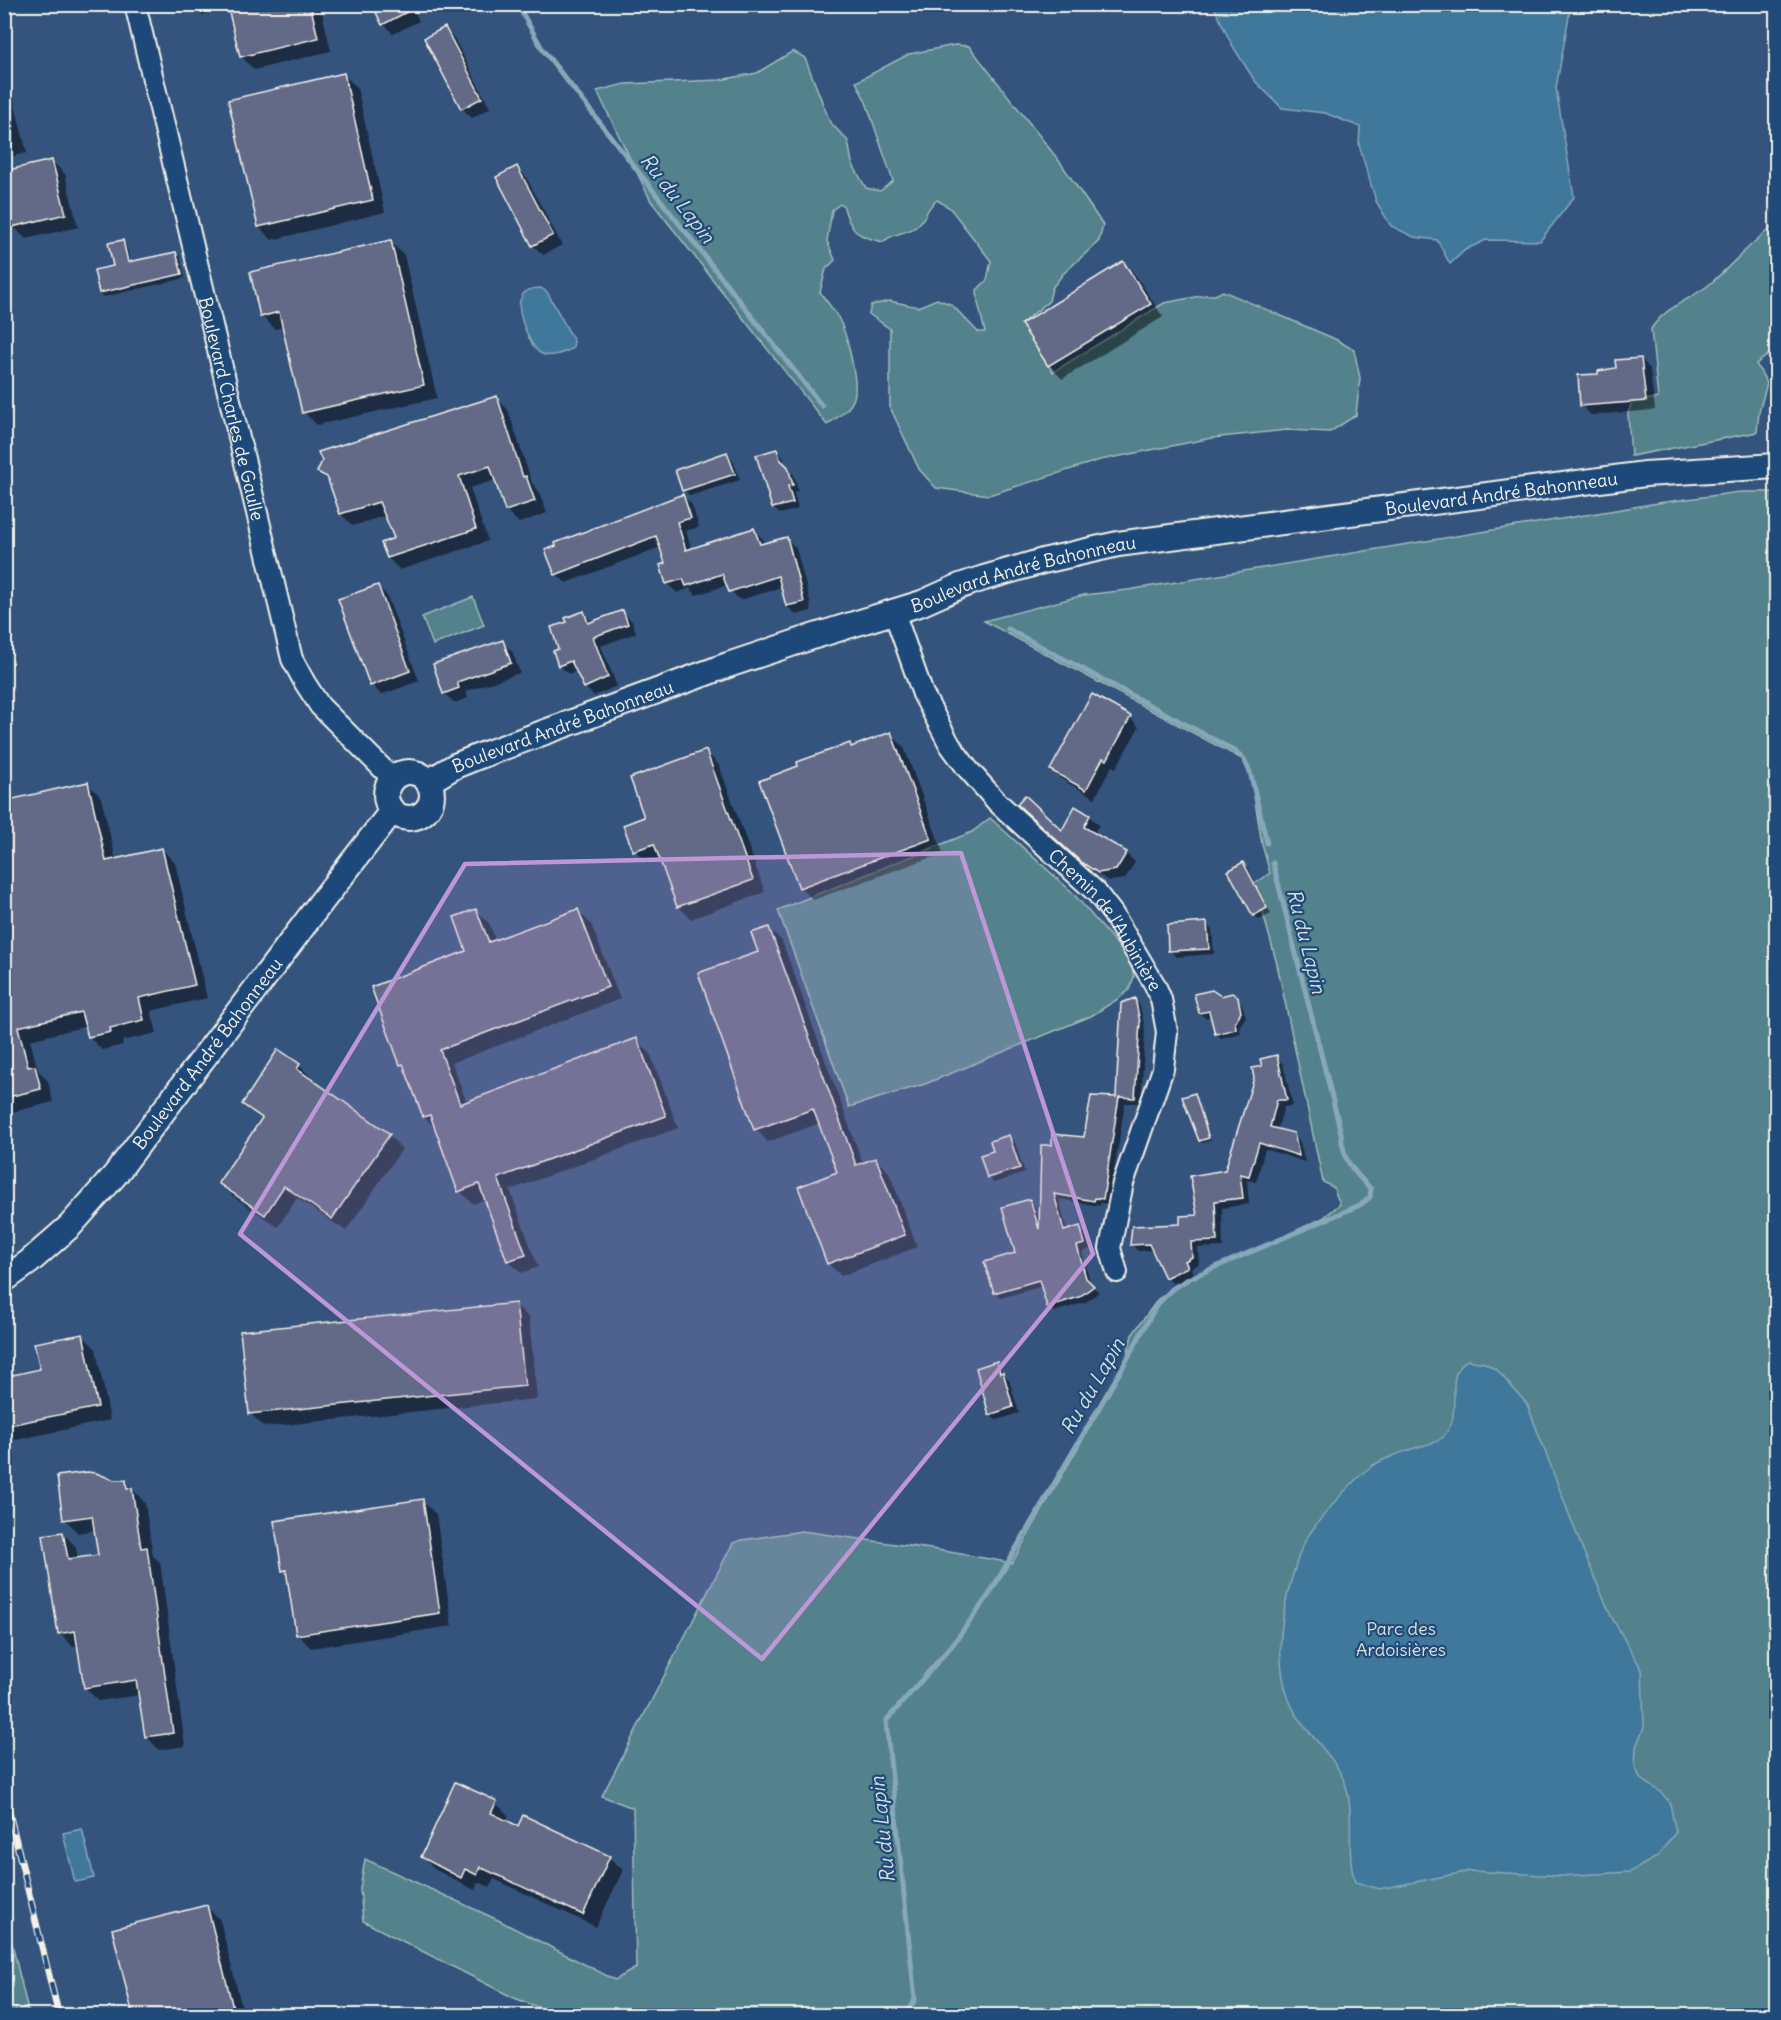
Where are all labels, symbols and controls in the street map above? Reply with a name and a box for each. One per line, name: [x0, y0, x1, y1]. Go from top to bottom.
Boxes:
water label: Ru du Lapin: [635, 148, 721, 248]
street label: Boulevard Charles de Gaulle: [194, 294, 270, 523]
street label: Boulevard André Bahonneau: [1384, 466, 1619, 520]
street label: Boulevard André Bahonneau: [908, 530, 1137, 617]
street label: Boulevard André Bahonneau: [448, 675, 676, 778]
street label: Chemin de l'Aubinière: [1044, 843, 1167, 995]
water label: Ru du Lapin: [1282, 886, 1332, 996]
street label: Boulevard André Bahonneau: [127, 953, 287, 1154]
water label: Ru du Lapin: [1054, 1333, 1130, 1439]
park label: Parc des Ardoisières: [1356, 1617, 1446, 1661]
water label: Ru du Lapin: [864, 1775, 900, 1884]

